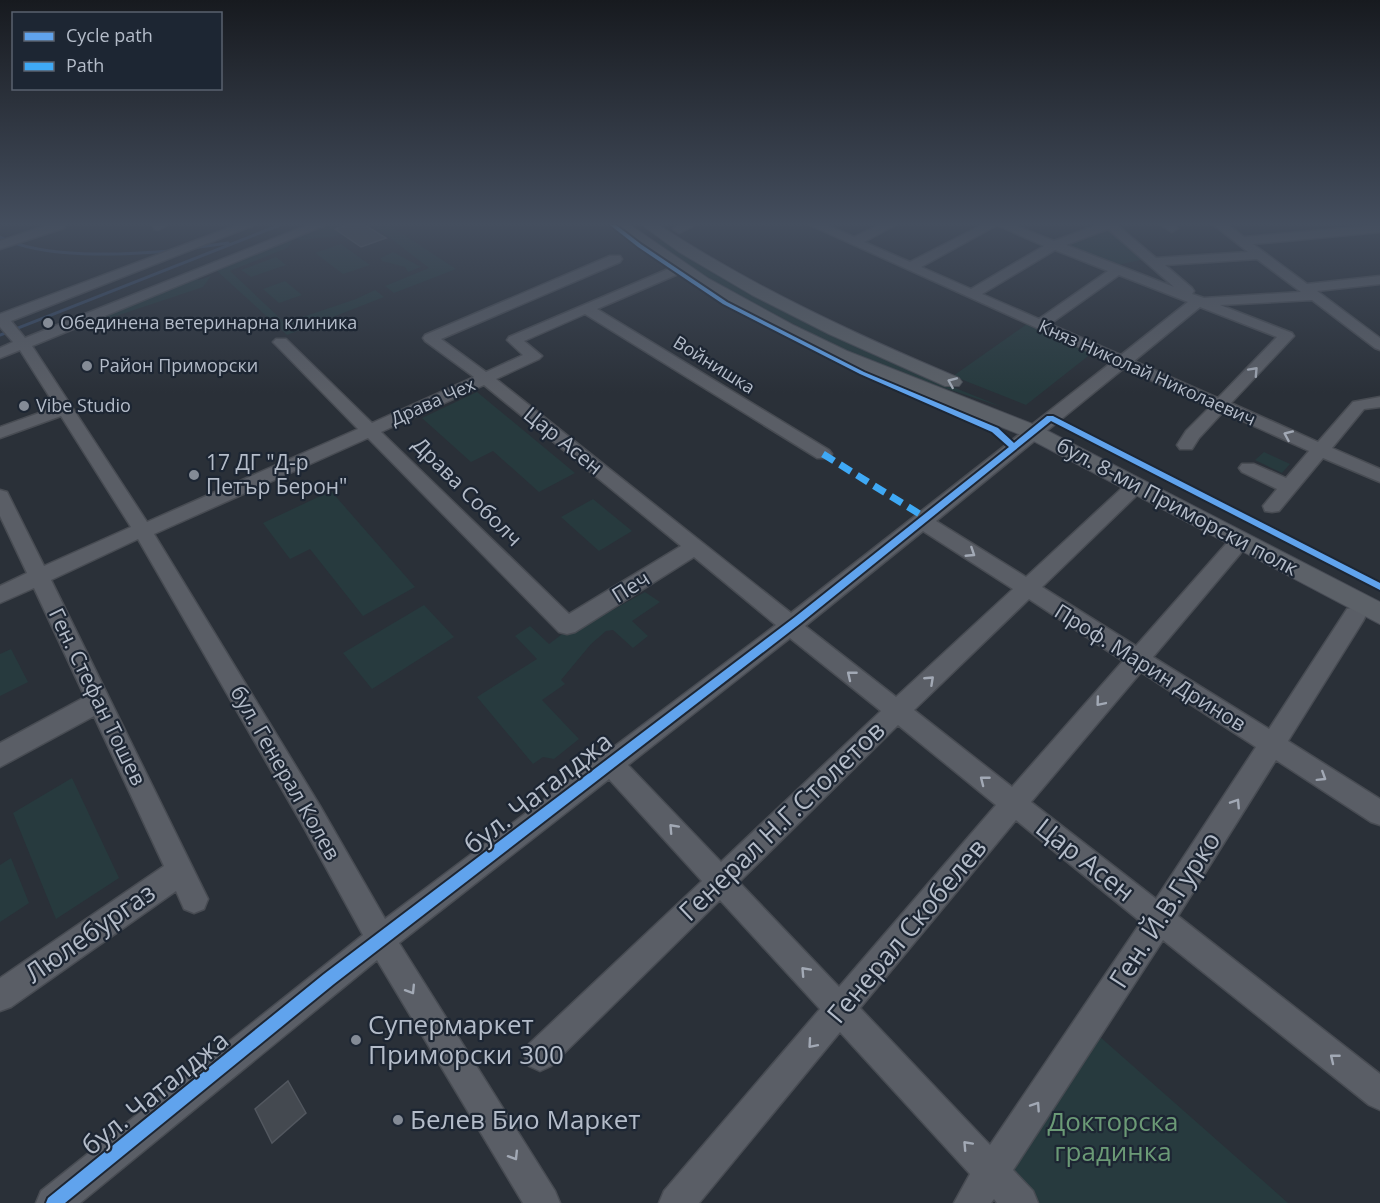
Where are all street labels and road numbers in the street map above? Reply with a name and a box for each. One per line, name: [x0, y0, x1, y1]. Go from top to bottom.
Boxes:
street label: Княз Николай Николаевич: [1035, 313, 1260, 431]
street label: Войнишка: [669, 330, 760, 399]
street label: Драва Чех: [386, 372, 479, 430]
street label: Цар Асен: [518, 400, 609, 481]
street label: бул. 8-ми Приморски полк: [1052, 430, 1303, 582]
street label: Драва Соболч: [407, 431, 528, 552]
street label: Печ: [606, 564, 655, 609]
street label: Проф. Марин Дринов: [1049, 597, 1252, 738]
street label: Ген. Стефан Тошев: [43, 603, 153, 790]
street label: бул. Генерал Колев: [224, 680, 347, 865]
street label: Генерал Н.Г.Столетов: [670, 712, 892, 928]
street label: бул. Чаталджа: [456, 723, 619, 862]
street label: Цар Асен: [1029, 809, 1142, 909]
street label: Ген. Й.В.Гурко: [1100, 824, 1228, 995]
street label: Генерал Скобелев: [818, 830, 994, 1030]
street label: Люлебургаз: [17, 874, 162, 990]
street label: бул. Чаталджа: [73, 1022, 235, 1163]

